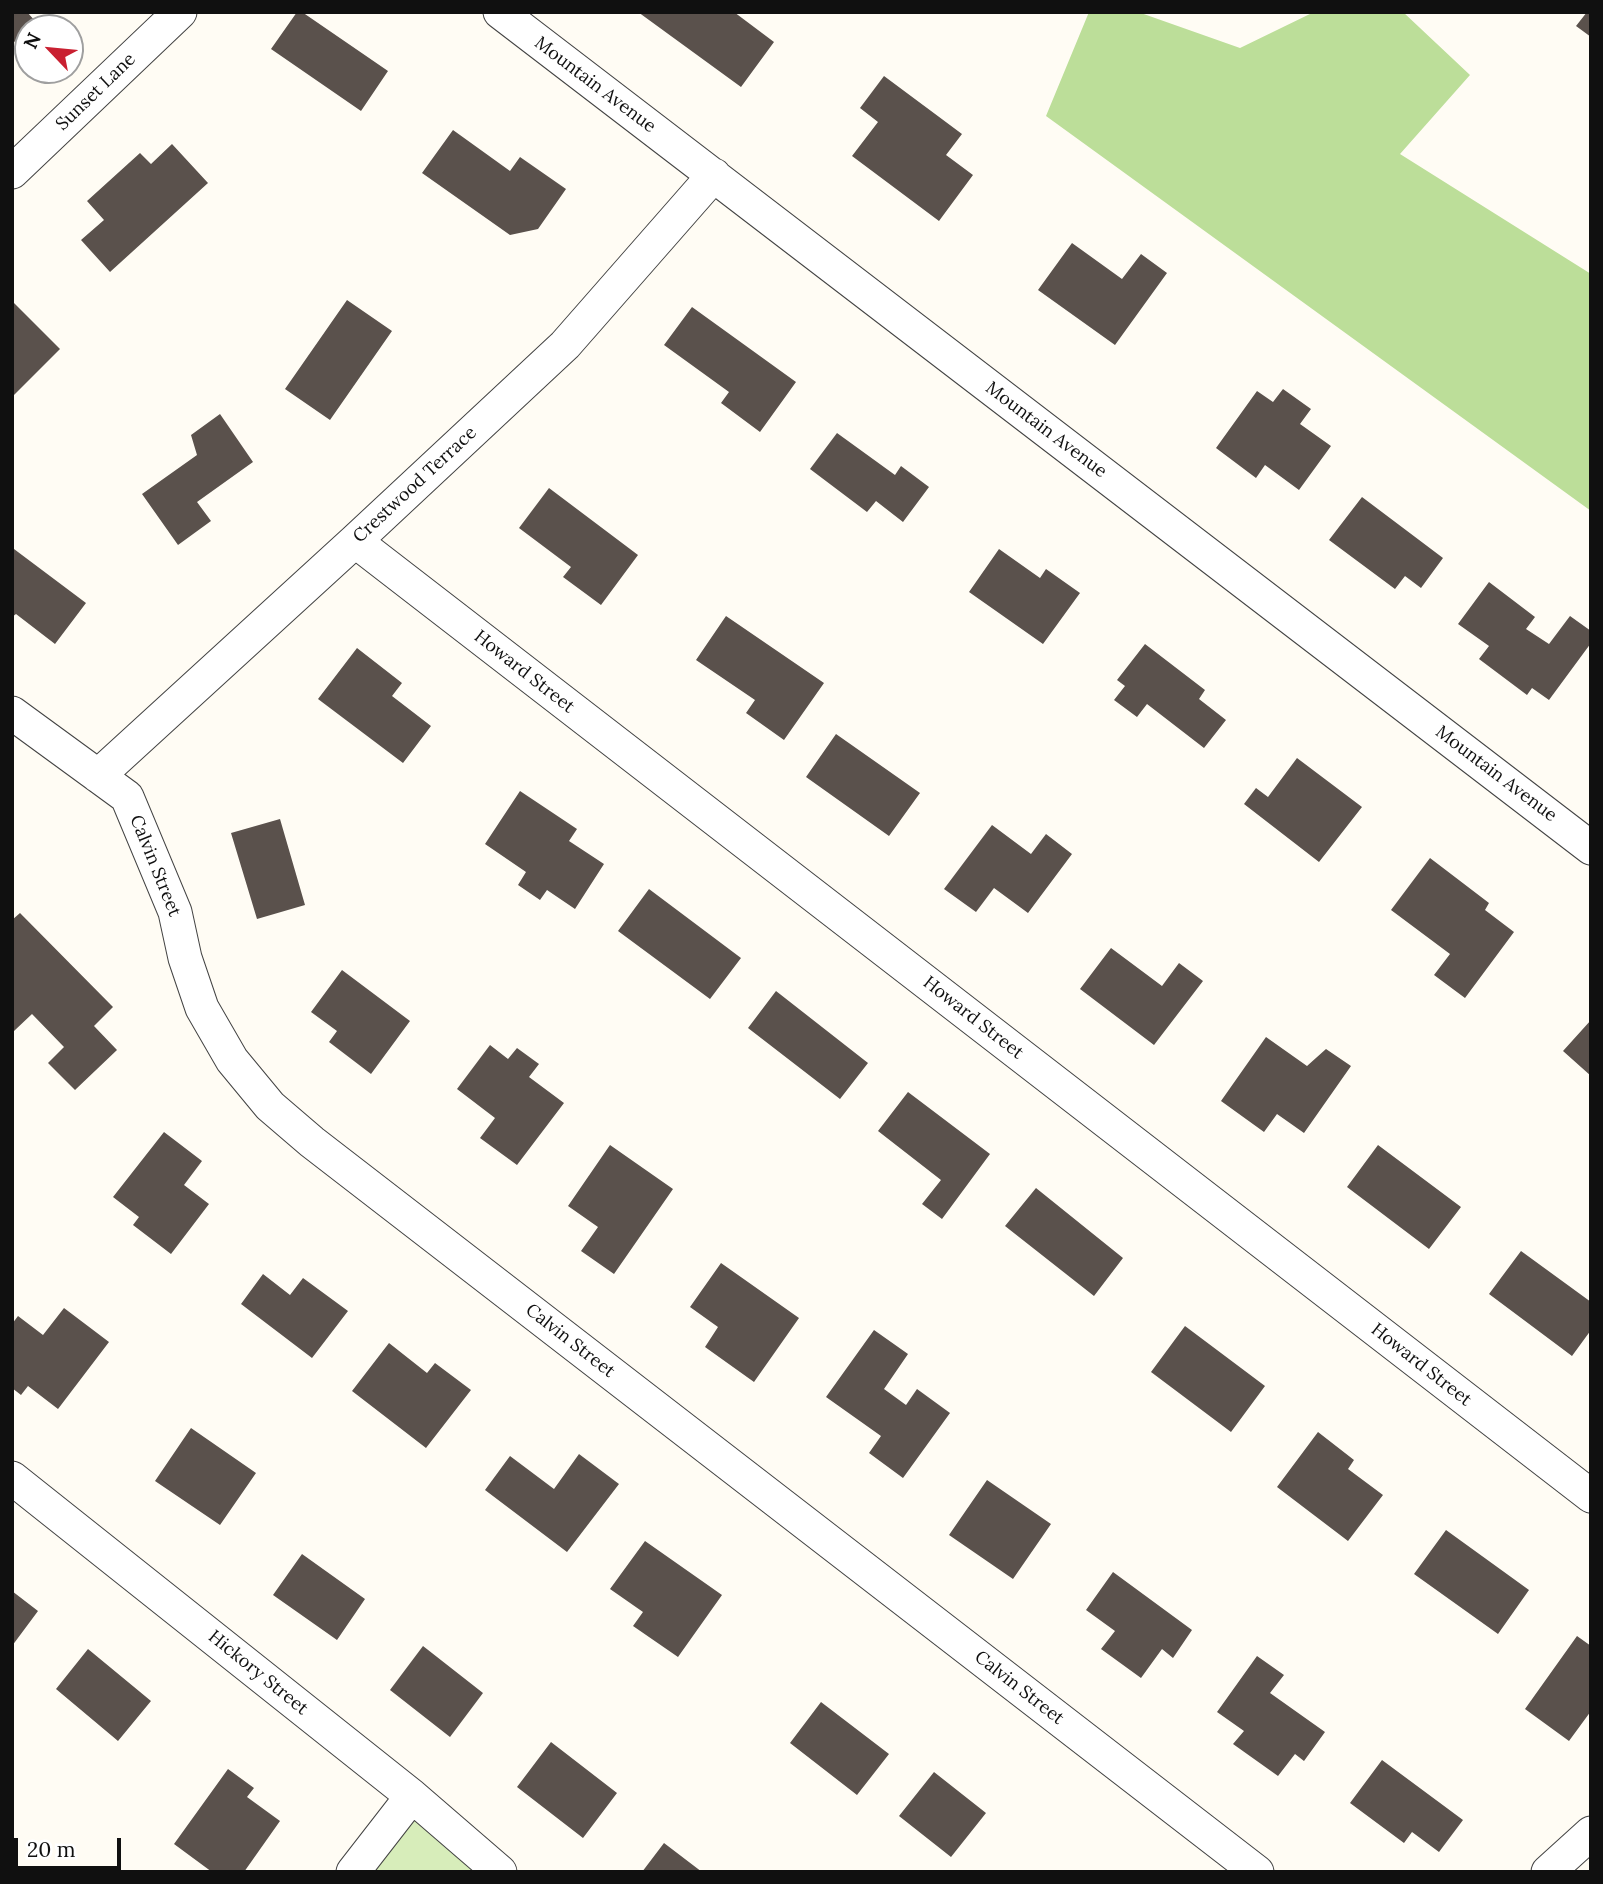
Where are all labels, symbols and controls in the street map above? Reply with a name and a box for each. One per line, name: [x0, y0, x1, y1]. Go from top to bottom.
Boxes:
north arrow: [14, 14, 84, 84]
text: N: [18, 29, 46, 53]
street label: Mountain Avenue: [530, 32, 660, 138]
street label: Sunset Lane: [52, 49, 140, 135]
street label: Mountain Avenue: [981, 377, 1111, 483]
street label: Crestwood Terrace: [349, 422, 481, 548]
street label: Howard Street: [469, 626, 579, 718]
street label: Mountain Avenue: [1431, 721, 1561, 827]
street label: Calvin Street: [125, 812, 185, 920]
street label: Howard Street: [918, 972, 1028, 1064]
street label: Calvin Street: [521, 1299, 619, 1383]
street label: Howard Street: [1366, 1319, 1476, 1411]
street label: Hickory Street: [204, 1626, 312, 1720]
street label: Calvin Street: [970, 1646, 1068, 1730]
scale bar: [18, 1825, 124, 1869]
text: 20 m: [27, 1836, 76, 1863]

